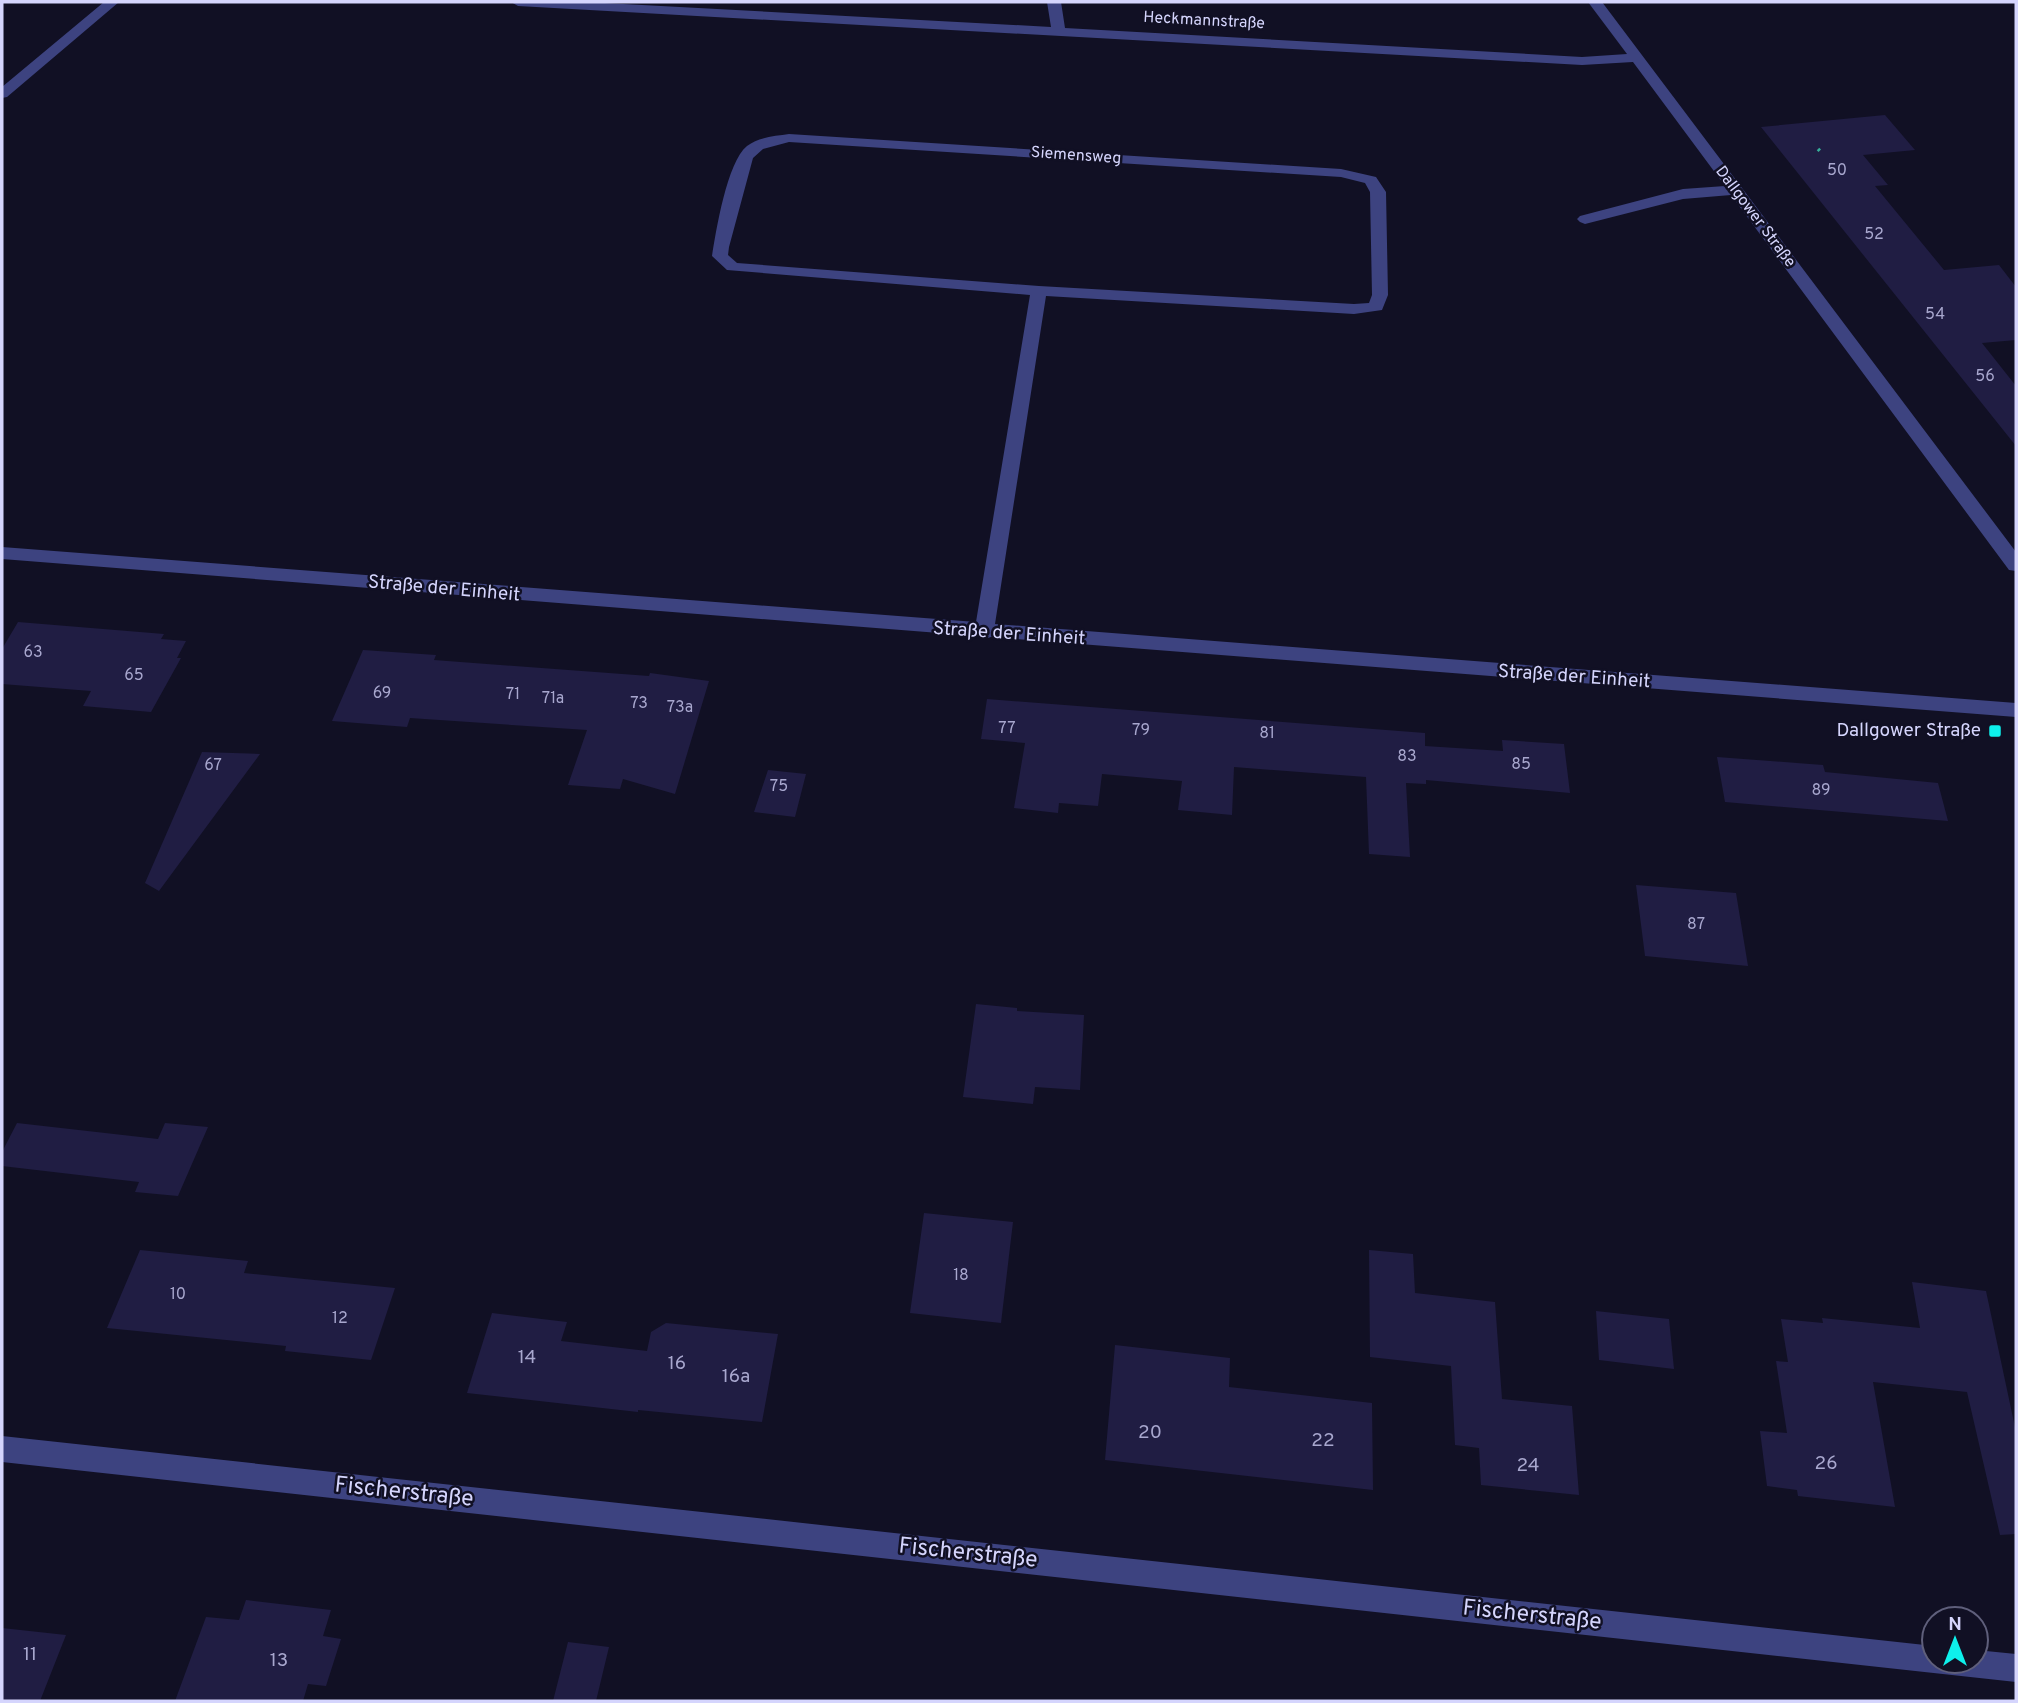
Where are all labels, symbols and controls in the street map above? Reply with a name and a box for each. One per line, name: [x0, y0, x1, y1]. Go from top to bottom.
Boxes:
street label: Heckmannstraße: [1143, 8, 1265, 34]
street label: Siemensweg: [1030, 143, 1122, 169]
house number: 50: [1827, 161, 1847, 181]
street label: Dallgower Straße: [1710, 162, 1800, 272]
house number: 52: [1864, 225, 1884, 245]
house number: 54: [1925, 305, 1945, 325]
house number: 56: [1975, 367, 1995, 387]
street label: Straße der Einheit: [367, 570, 521, 608]
street label: Straße der Einheit: [932, 617, 1086, 651]
house number: 63: [23, 643, 43, 663]
street label: Straße der Einheit: [1497, 660, 1651, 694]
house number: 65: [124, 666, 144, 686]
house number: 69: [373, 684, 391, 704]
house number: 71: [506, 685, 520, 705]
house number: 71a: [542, 689, 564, 709]
house number: 73: [630, 694, 648, 714]
house number: 73a: [667, 698, 693, 718]
house number: 77: [998, 719, 1016, 739]
place label: Dallgower Straße: [1836, 719, 1981, 743]
house number: 79: [1132, 721, 1150, 741]
marker: Dallgower Straße: [1987, 723, 2003, 739]
house number: 81: [1259, 724, 1275, 744]
house number: 83: [1397, 747, 1417, 767]
house number: 85: [1511, 755, 1531, 775]
house number: 67: [204, 756, 222, 776]
house number: 75: [770, 777, 788, 797]
house number: 89: [1811, 781, 1831, 801]
house number: 87: [1687, 915, 1705, 935]
house number: 18: [953, 1266, 969, 1286]
house number: 10: [170, 1285, 186, 1305]
house number: 12: [332, 1309, 348, 1329]
house number: 14: [518, 1346, 536, 1370]
house number: 16: [668, 1352, 686, 1376]
house number: 16a: [722, 1365, 750, 1389]
house number: 20: [1138, 1421, 1162, 1445]
house number: 22: [1311, 1429, 1335, 1453]
house number: 26: [1815, 1452, 1837, 1476]
house number: 24: [1516, 1454, 1540, 1478]
street label: Fischerstraße: [333, 1471, 475, 1515]
street label: Fischerstraße: [897, 1532, 1039, 1576]
street label: Fischerstraße: [1461, 1594, 1603, 1638]
north arrow: [1920, 1605, 1990, 1675]
text: N: [1948, 1613, 1962, 1637]
house number: 11: [23, 1643, 37, 1667]
house number: 13: [270, 1649, 288, 1673]

